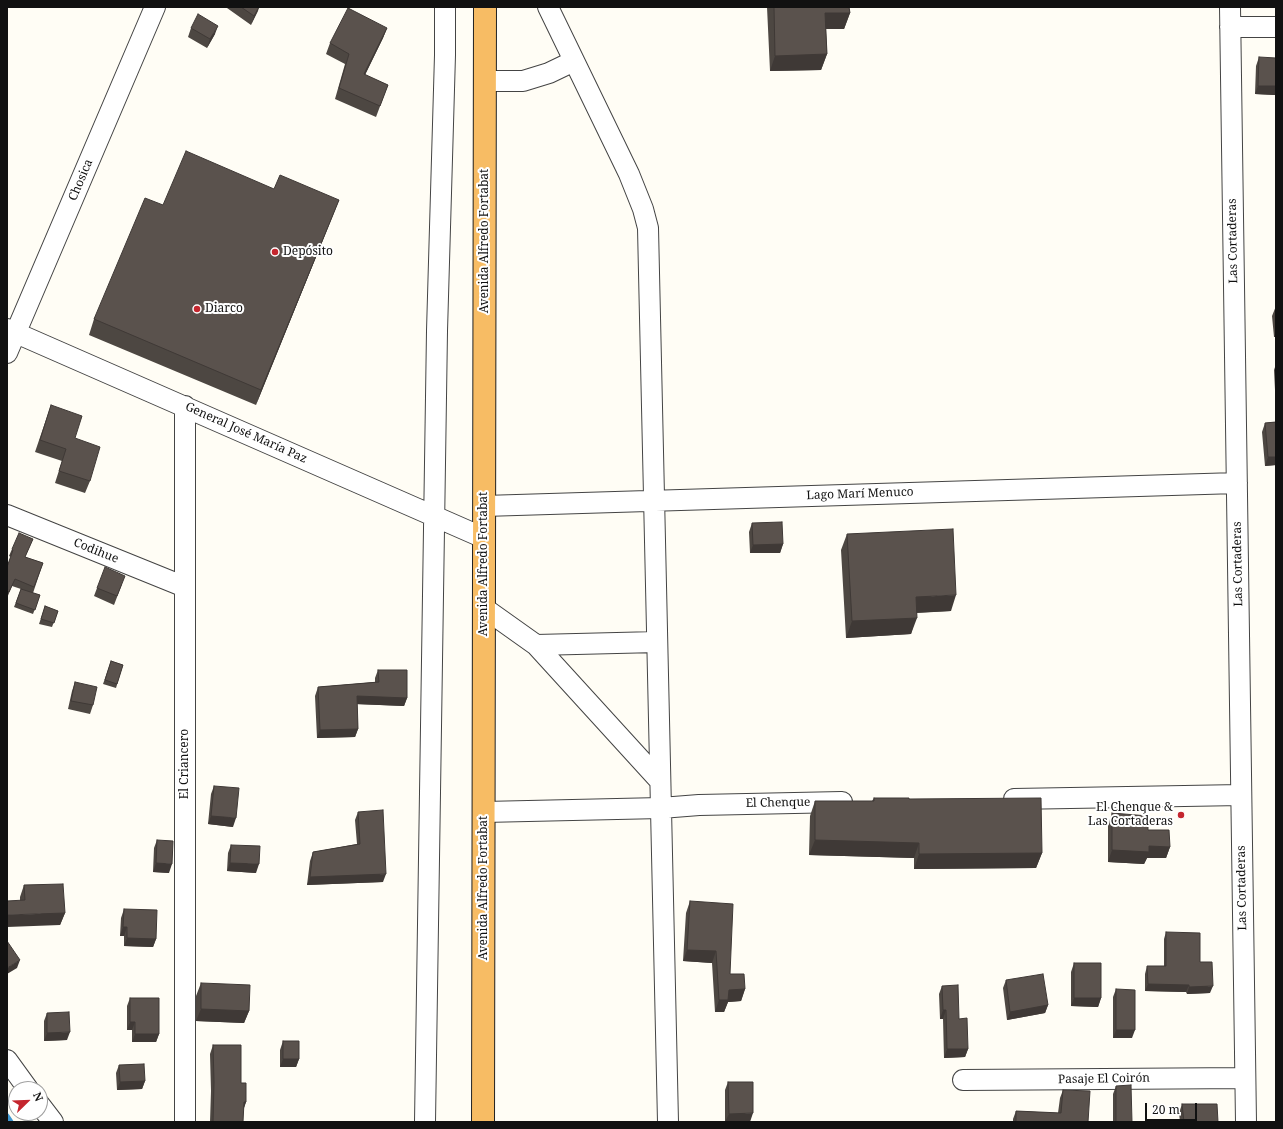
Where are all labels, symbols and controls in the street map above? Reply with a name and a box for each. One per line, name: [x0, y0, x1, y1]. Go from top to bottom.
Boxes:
street label: Chosica: [66, 157, 96, 203]
street label: Avenida Alfredo Fortabat: [478, 169, 492, 313]
street label: Las Cortaderas: [1225, 198, 1241, 284]
place label: Depósito: [283, 245, 333, 259]
marker: Depósito: [270, 247, 280, 257]
place label: Diarco: [205, 302, 243, 316]
marker: Diarco: [192, 304, 202, 314]
street label: General José María Paz: [183, 400, 309, 466]
street label: Lago Marí Menuco: [806, 485, 914, 503]
street label: Avenida Alfredo Fortabat: [477, 492, 491, 636]
street label: Las Cortaderas: [1230, 521, 1246, 607]
street label: Codihue: [71, 535, 121, 567]
street label: El Criancero: [178, 729, 192, 799]
street label: El Chenque: [745, 795, 811, 811]
place label: El Chenque & Las Cortaderas: [1088, 801, 1173, 829]
marker: El Chenque & Las Cortaderas: [1176, 810, 1186, 820]
street label: Avenida Alfredo Fortabat: [477, 816, 491, 960]
street label: Las Cortaderas: [1234, 845, 1250, 931]
street label: Pasaje El Coirón: [1058, 1071, 1150, 1087]
north arrow: [8, 1081, 48, 1121]
text: N: [30, 1090, 47, 1103]
scale bar: [1147, 1095, 1199, 1121]
text: 20 m: [1152, 1101, 1180, 1118]

